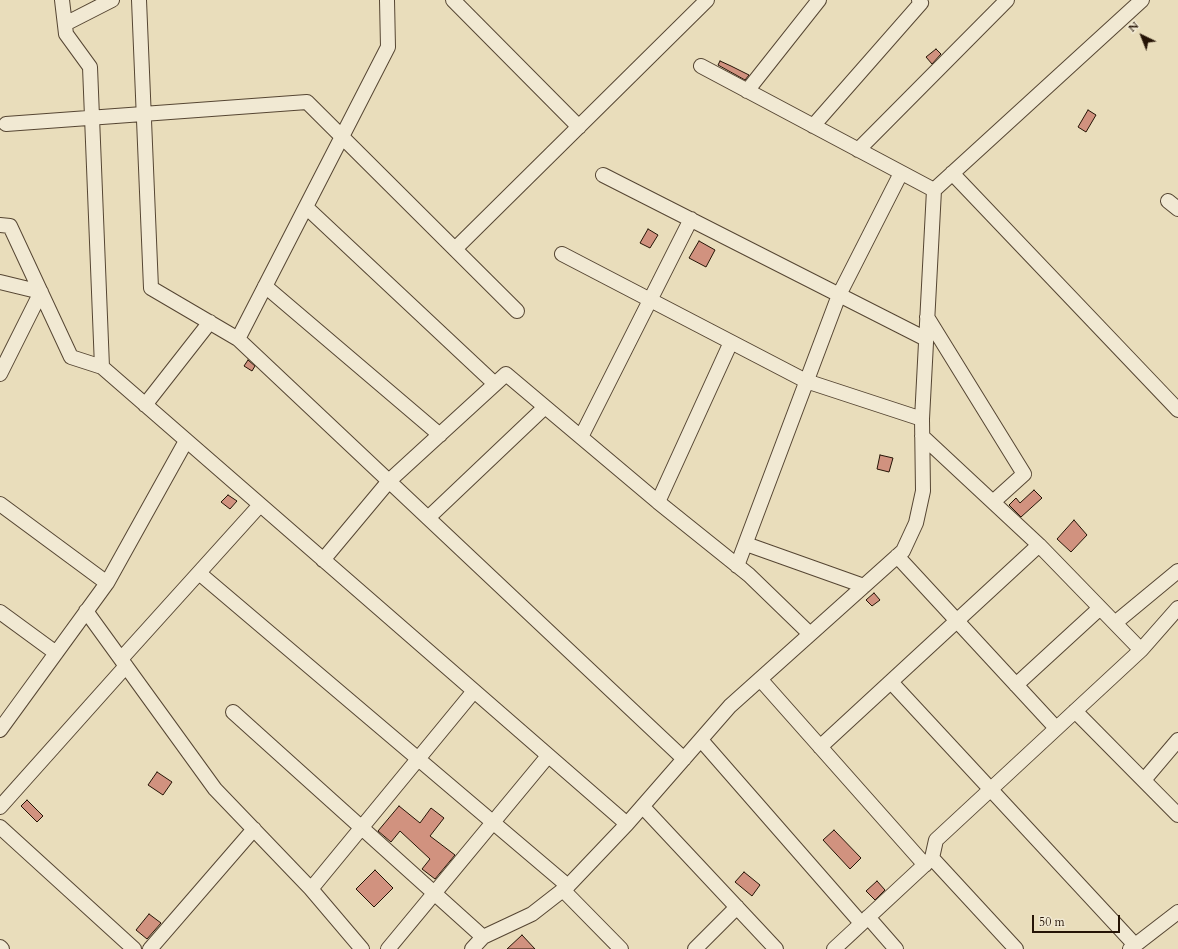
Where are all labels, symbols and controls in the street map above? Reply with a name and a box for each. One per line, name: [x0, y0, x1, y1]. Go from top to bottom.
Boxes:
north arrow: [1122, 16, 1162, 56]
text: N: [1125, 18, 1142, 36]
scale bar: [1034, 907, 1122, 933]
text: 50 m: [1039, 914, 1065, 930]

